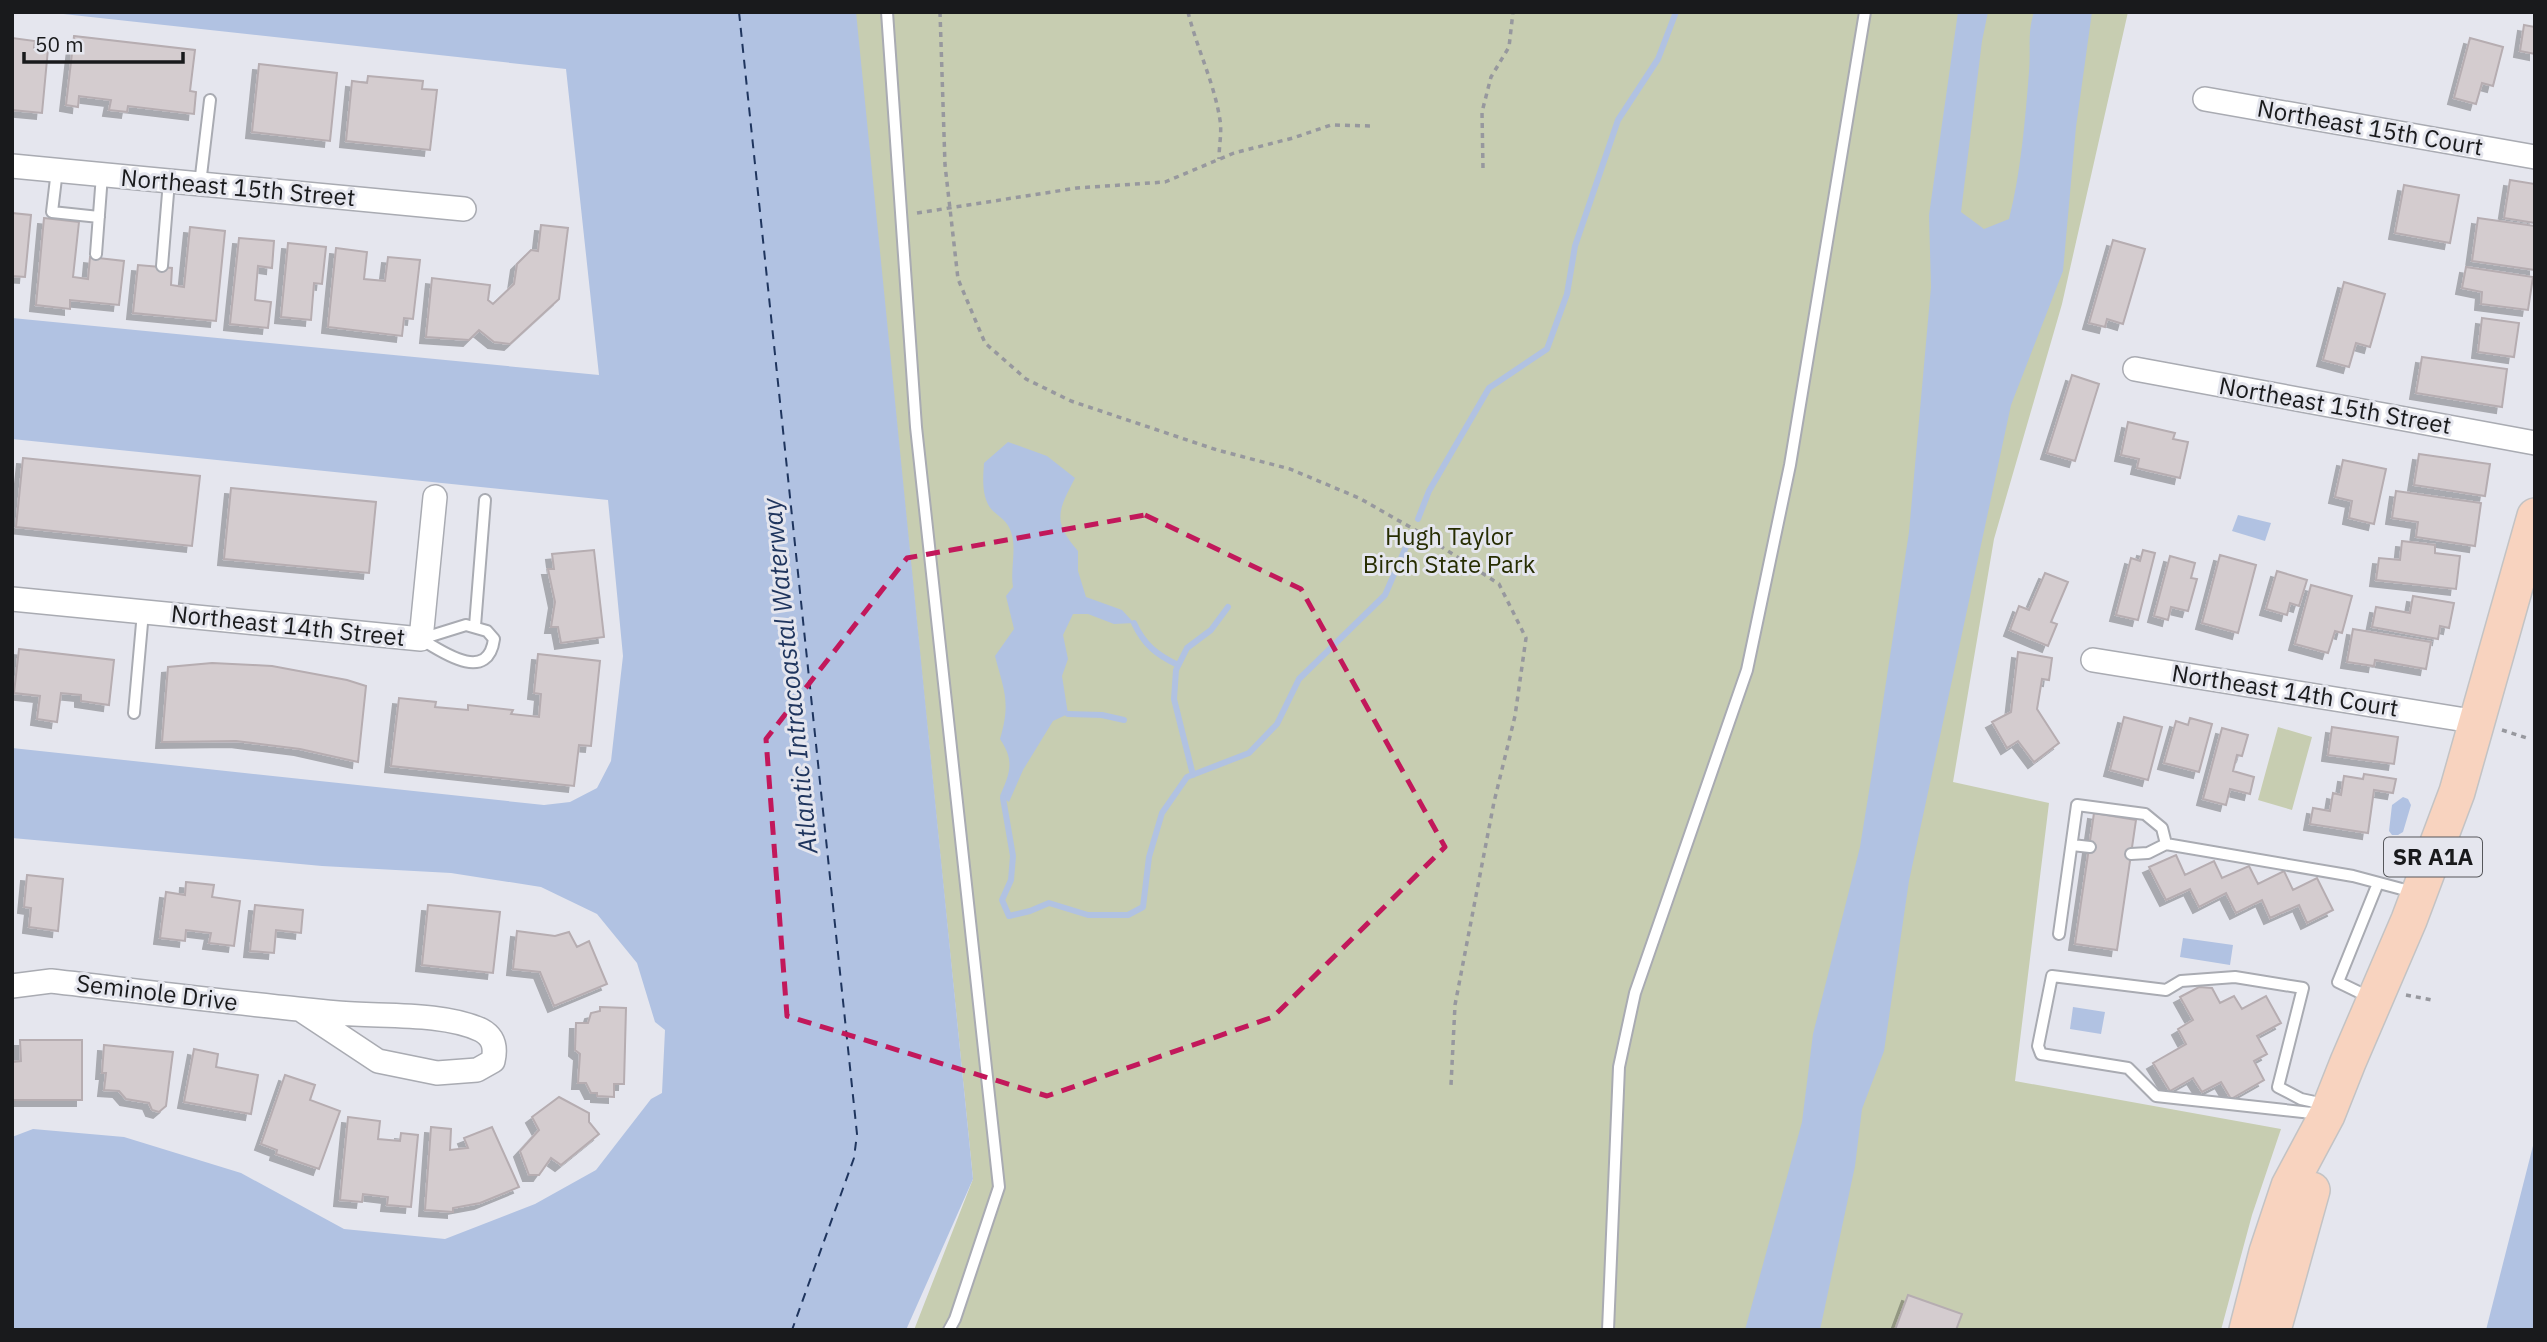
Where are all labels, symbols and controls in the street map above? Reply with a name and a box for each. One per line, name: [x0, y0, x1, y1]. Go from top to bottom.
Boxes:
scale bar: [24, 21, 184, 65]
text: 50 m: [35, 30, 84, 58]
street label: Northeast 15th Court: [2255, 91, 2486, 163]
street label: Northeast 15th Street: [119, 161, 357, 213]
street label: Northeast 15th Street: [2217, 369, 2454, 441]
water label: Atlantic Intracoastal Waterway: [753, 495, 825, 856]
park label: Hugh Taylor Birch State Park: [1363, 520, 1536, 580]
street label: Northeast 14th Street: [169, 597, 407, 653]
street label: Northeast 14th Court: [2170, 656, 2401, 724]
road number: SR A1A: [2384, 838, 2482, 876]
street label: Seminole Drive: [75, 966, 240, 1018]

